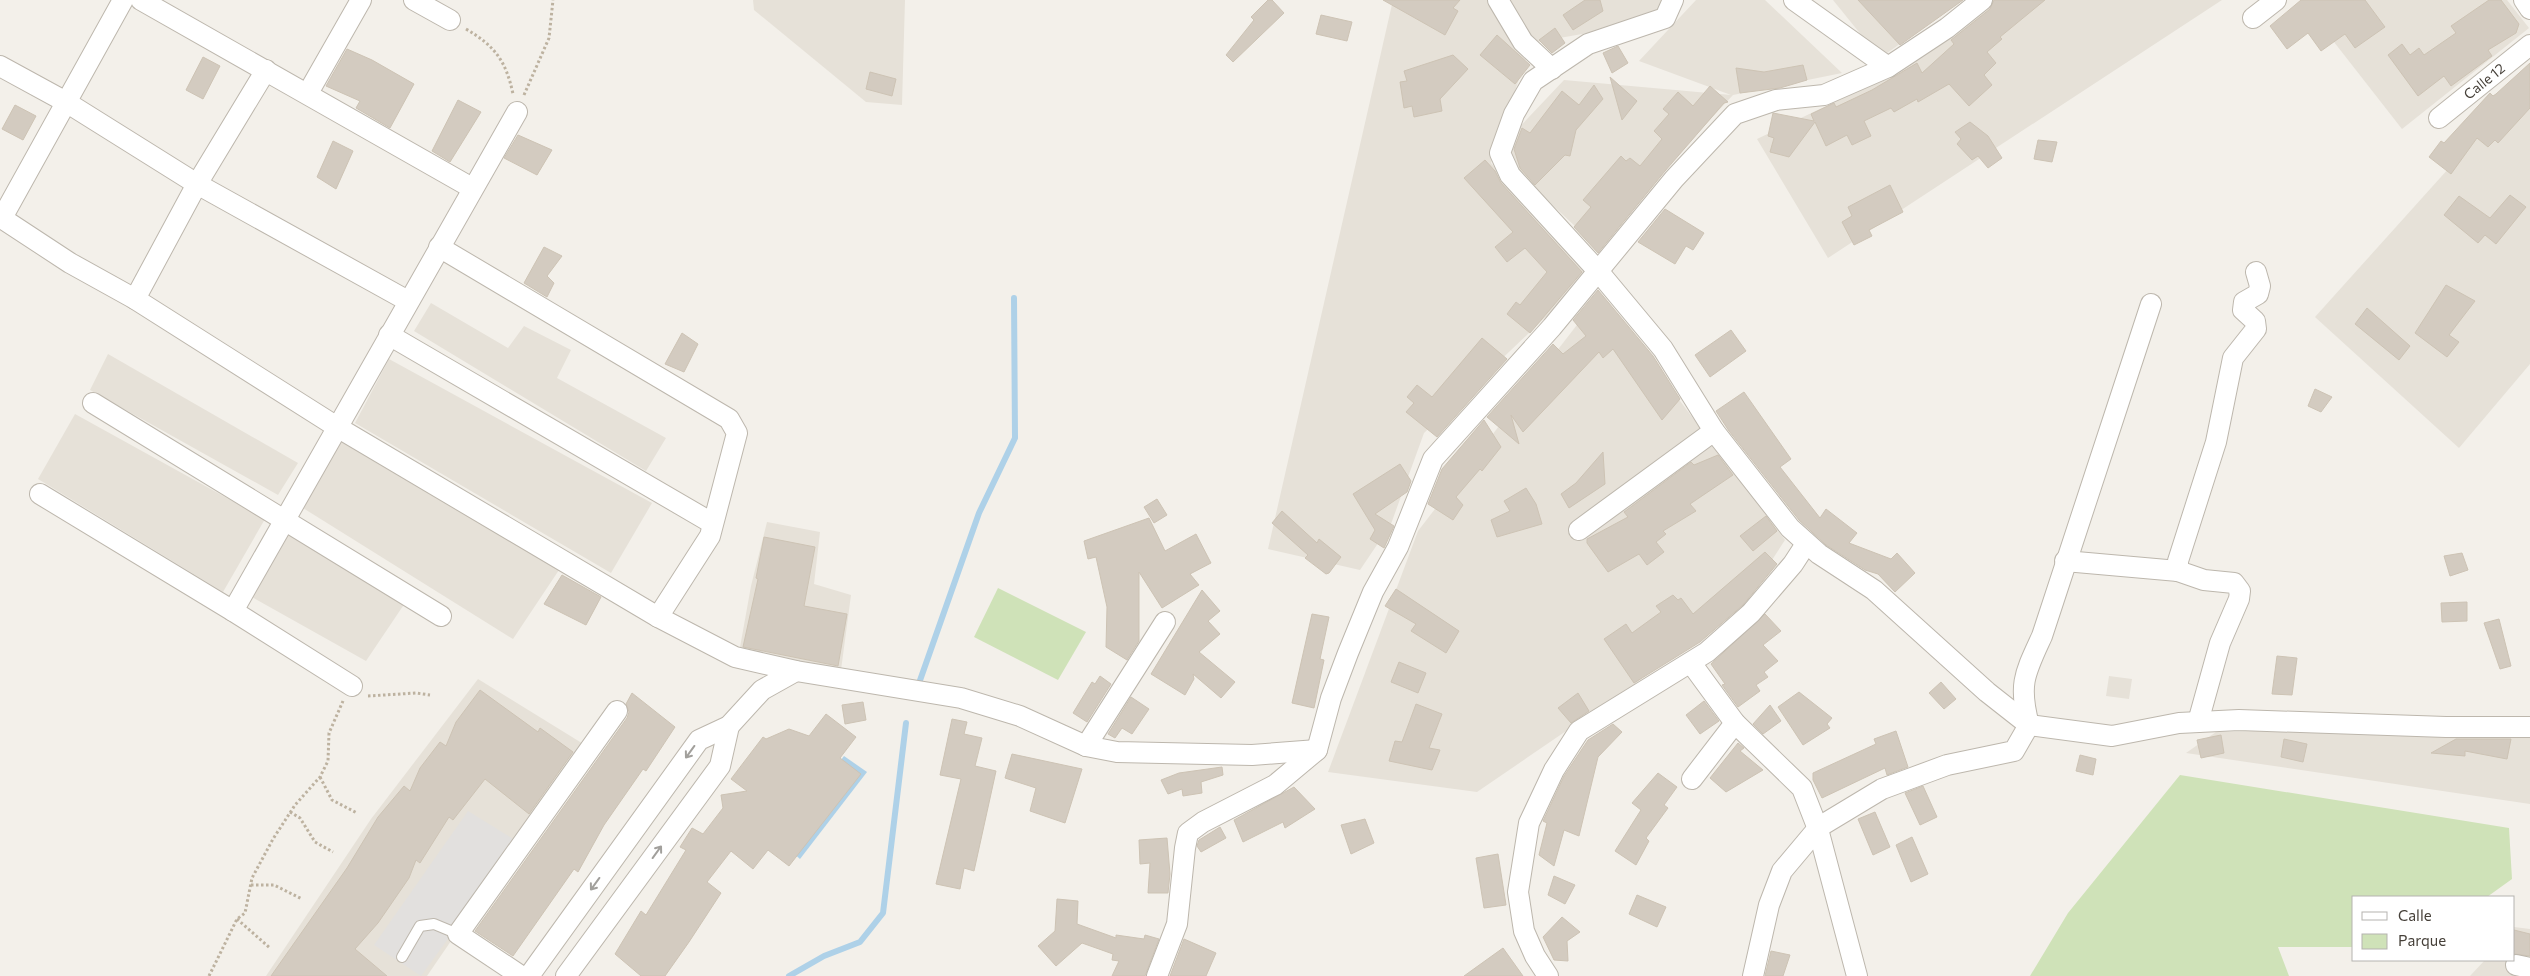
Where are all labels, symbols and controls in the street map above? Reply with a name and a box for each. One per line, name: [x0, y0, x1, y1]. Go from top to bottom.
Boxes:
street label: Calle 12: [2460, 59, 2508, 103]
one-way arrow: [685, 745, 695, 759]
one-way arrow: [652, 845, 662, 859]
one-way arrow: [590, 877, 600, 891]
legend: [2352, 896, 2515, 961]
text: Calle: [2398, 906, 2432, 924]
text: Parque: [2398, 931, 2446, 949]

